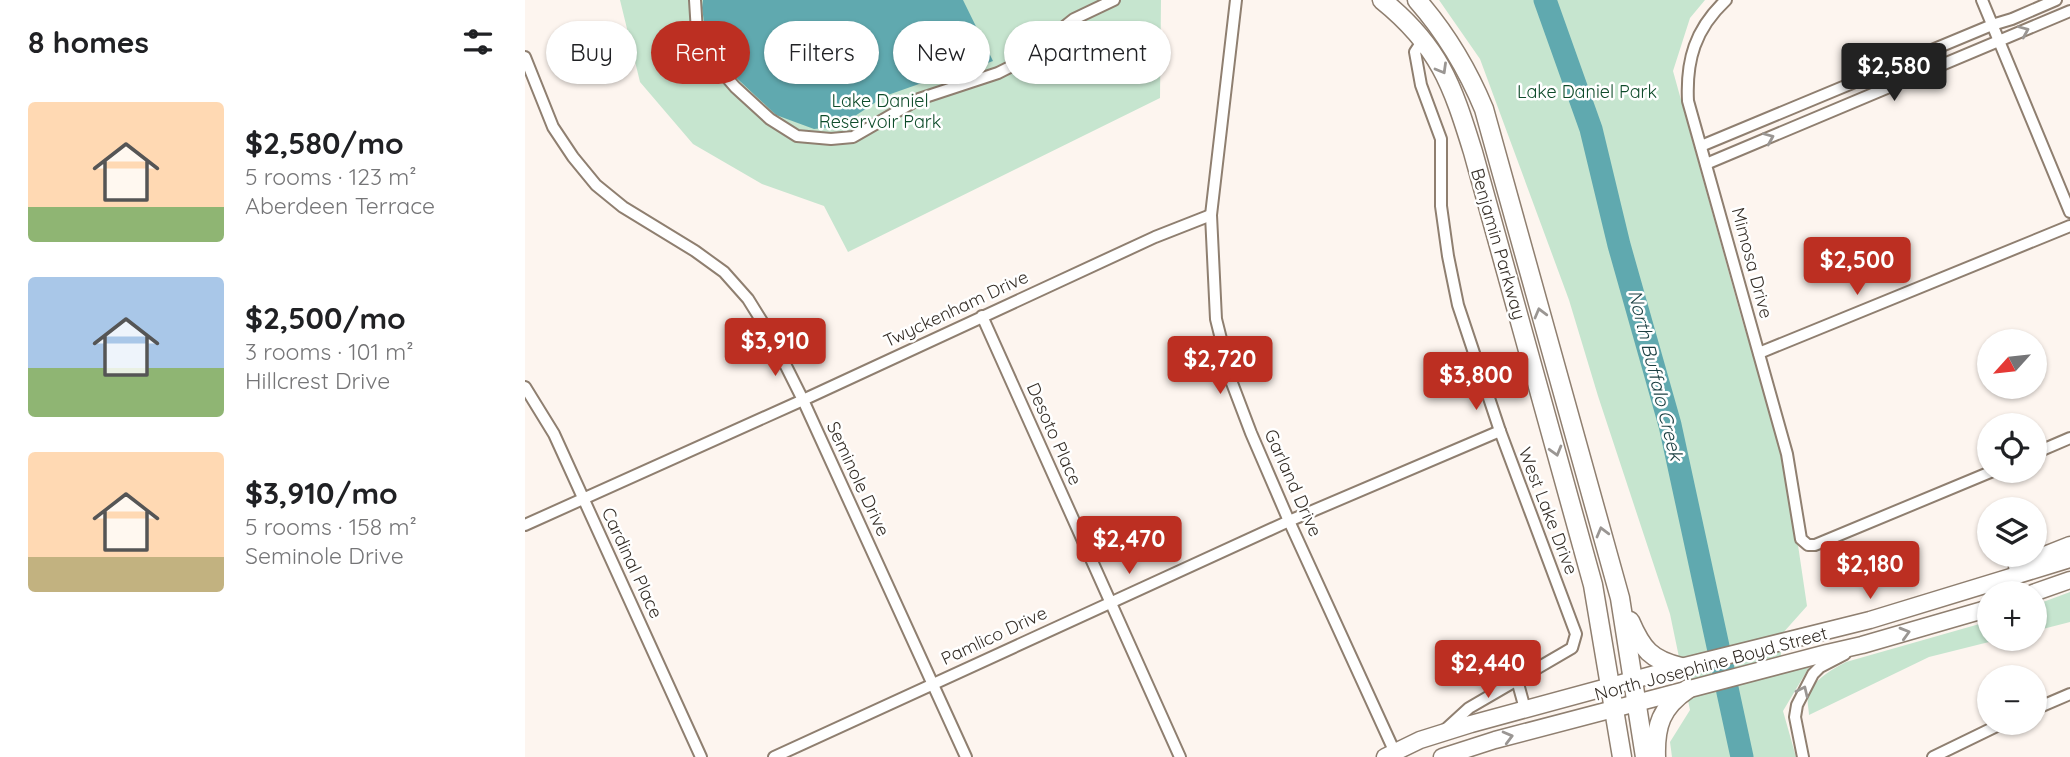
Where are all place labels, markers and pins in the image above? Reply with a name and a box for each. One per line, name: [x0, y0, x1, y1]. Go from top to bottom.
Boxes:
pin: $2,580: [1837, 43, 1951, 103]
pin: $2,500: [1800, 238, 1914, 297]
pin: $3,910: [718, 318, 832, 378]
pin: $2,720: [1163, 336, 1277, 396]
pin: $3,800: [1419, 352, 1533, 412]
pin: $2,470: [1072, 516, 1186, 576]
pin: $2,180: [1813, 542, 1927, 601]
pin: $2,440: [1431, 640, 1545, 700]

